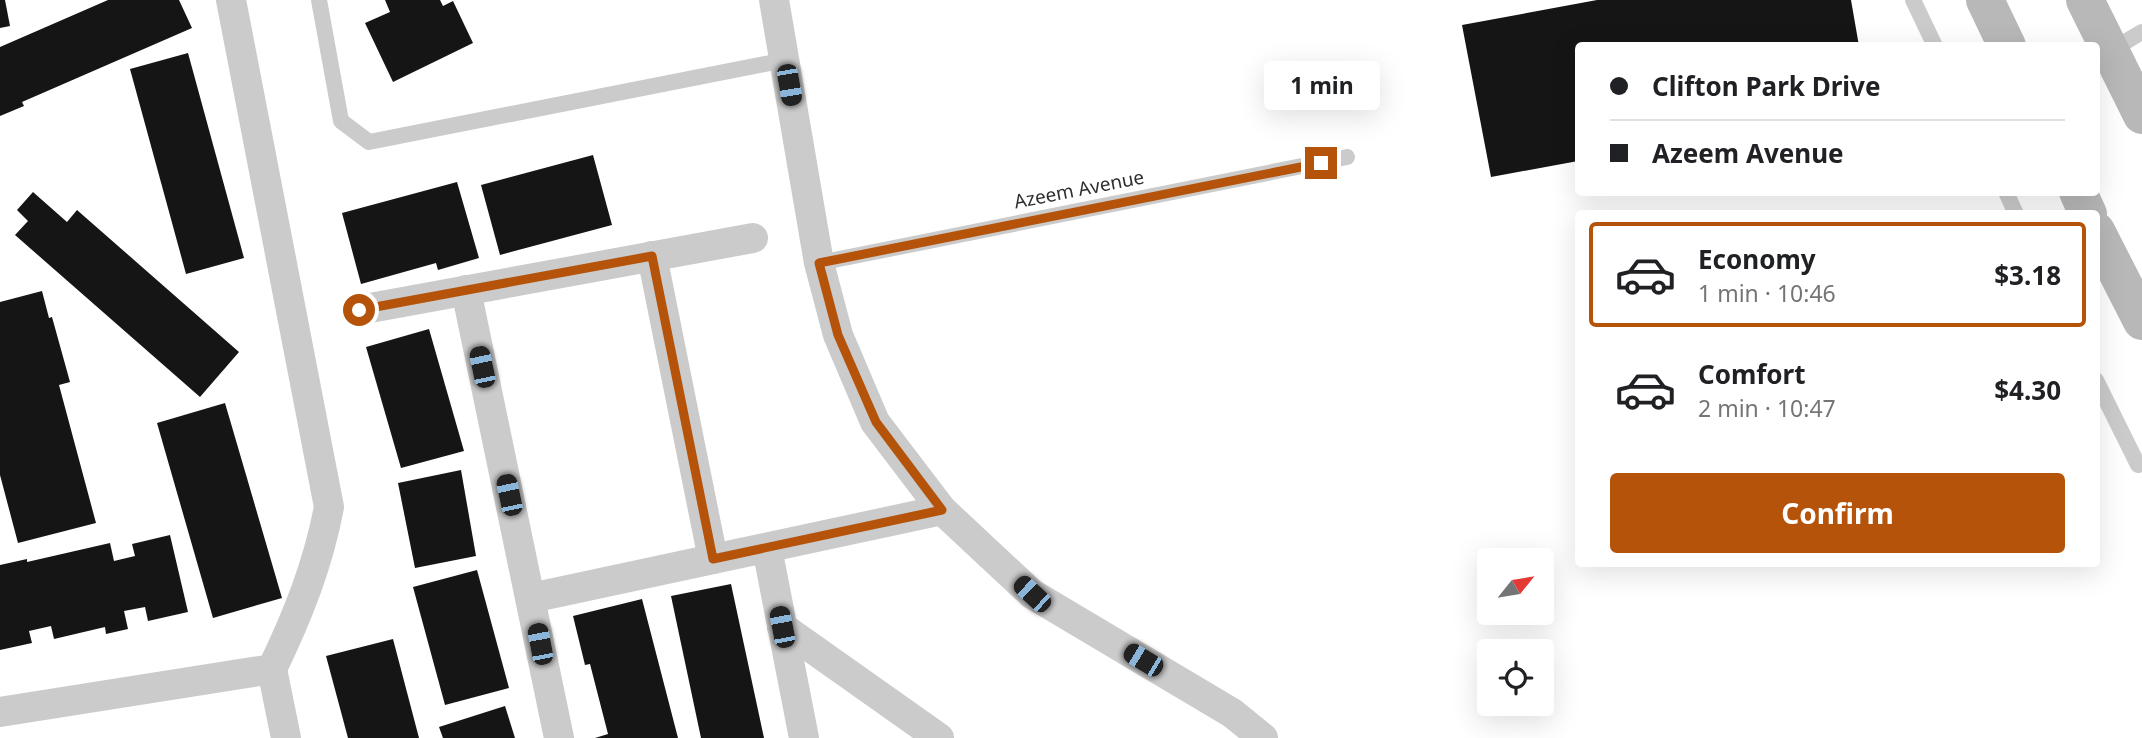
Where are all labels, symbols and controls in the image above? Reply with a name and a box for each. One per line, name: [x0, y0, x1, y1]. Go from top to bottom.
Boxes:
callout: 1 min: [1263, 61, 1379, 110]
car: [776, 62, 803, 108]
text: Clifton Park Drive: [1652, 68, 1881, 104]
text: 1 min: [1290, 69, 1354, 101]
text: Azeem Avenue: [1652, 135, 1844, 171]
route end: [1305, 147, 1337, 179]
street label: Azeem Avenue: [1012, 164, 1146, 214]
text: Economy: [1698, 241, 1816, 277]
icon: car: [1614, 243, 1677, 306]
text: $3.18: [1994, 257, 2061, 293]
text: 1 min · 10:46: [1698, 277, 1836, 309]
route start: [343, 294, 375, 326]
car: [468, 344, 497, 390]
text: Comfort: [1698, 356, 1806, 392]
icon: car: [1614, 358, 1677, 421]
text: $4.30: [1994, 372, 2061, 408]
text: 2 min · 10:47: [1698, 392, 1836, 424]
car: [495, 472, 524, 518]
button: Confirm: [1610, 473, 2065, 553]
north arrow: [1477, 548, 1554, 625]
map controls: [1477, 548, 1554, 716]
car: [1010, 572, 1055, 616]
car: [768, 604, 797, 650]
car: [526, 621, 555, 667]
button: locate: [1477, 639, 1554, 716]
car: [1120, 640, 1167, 680]

